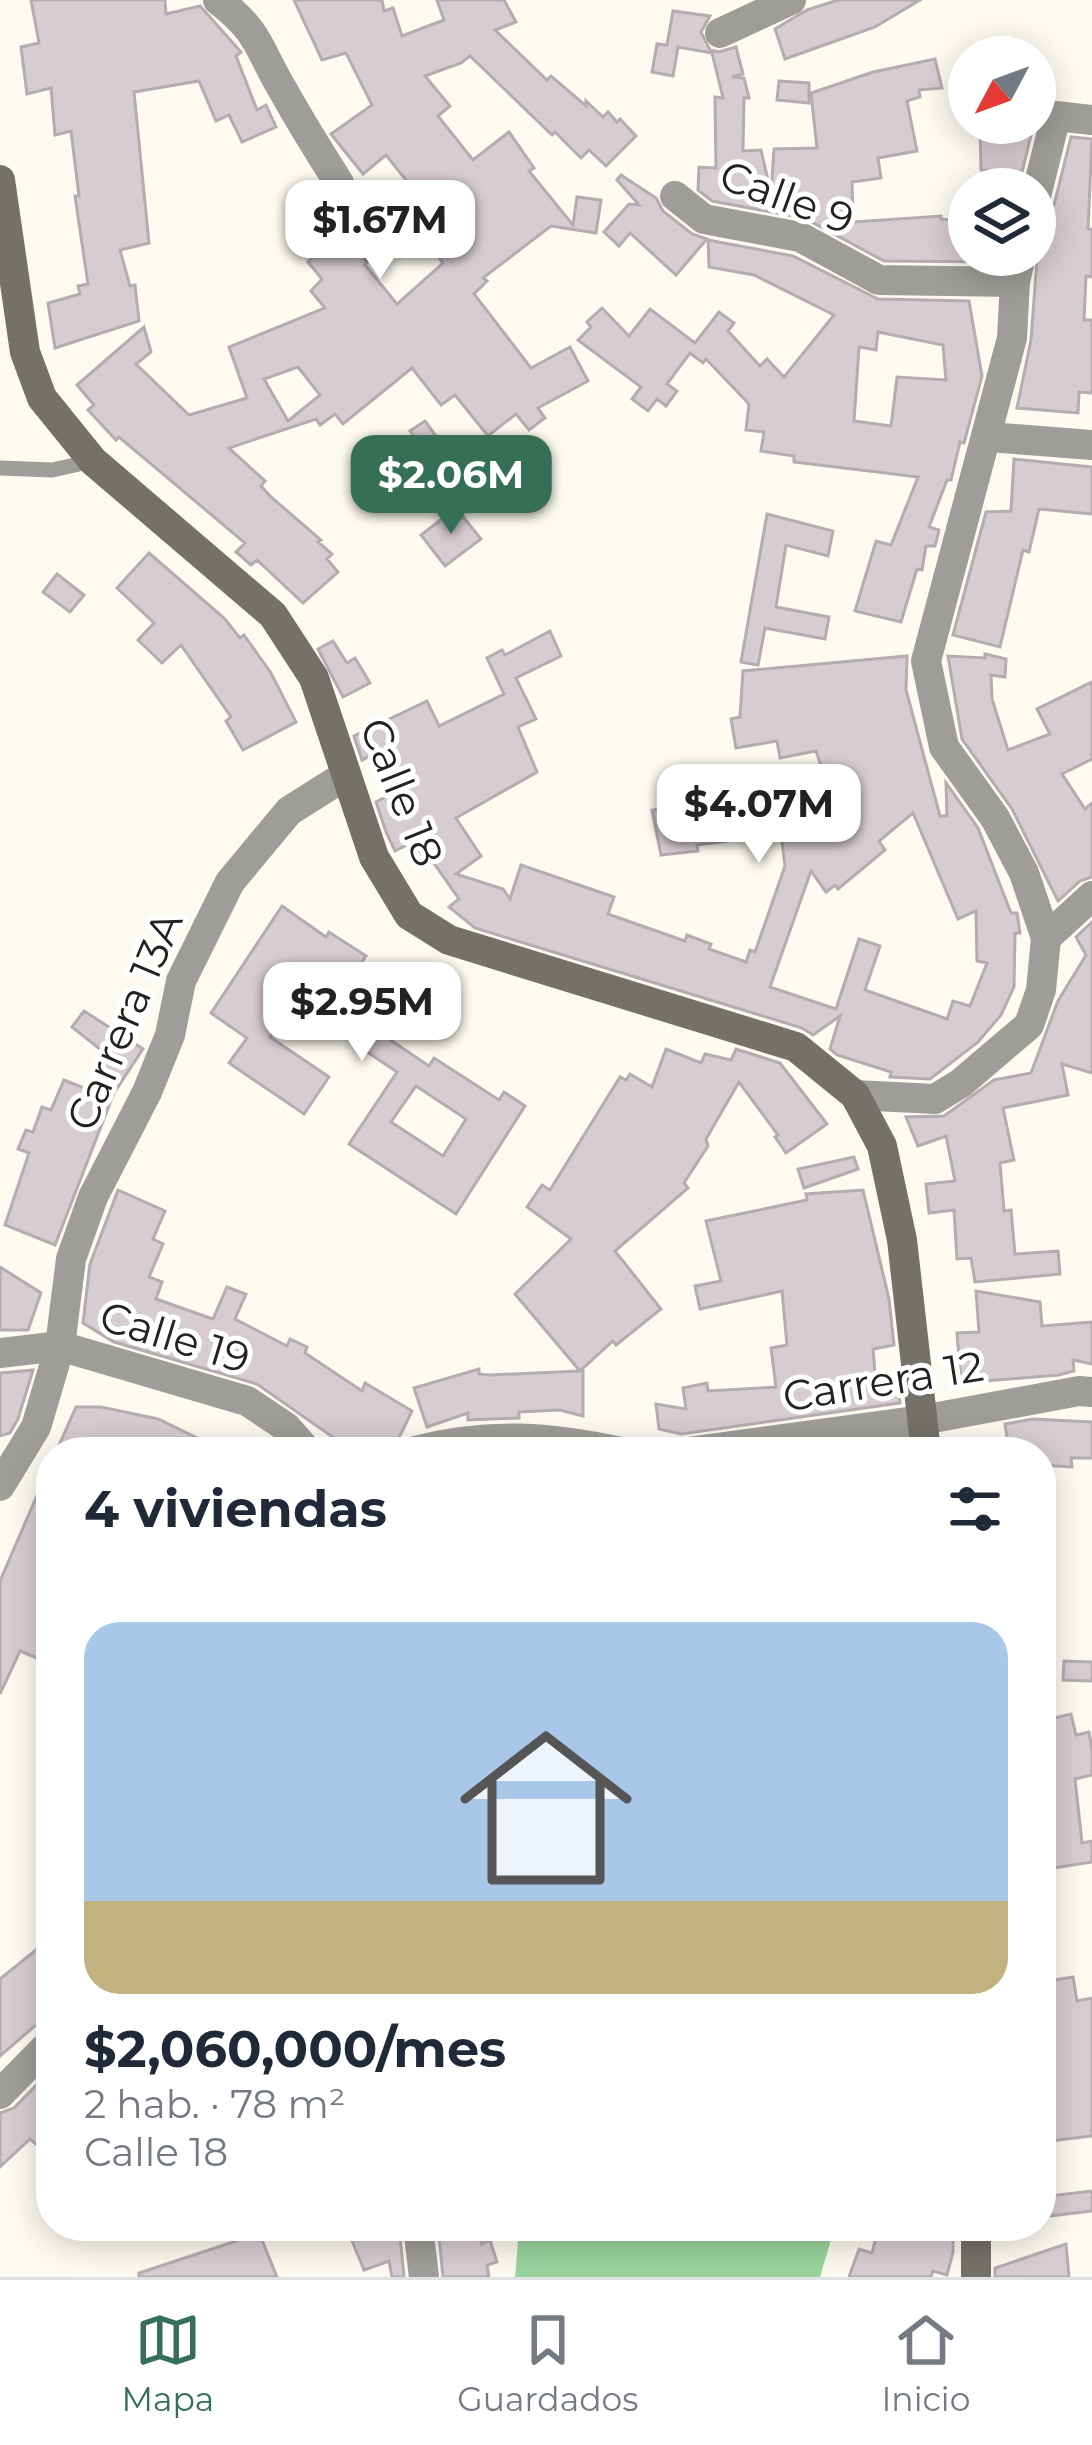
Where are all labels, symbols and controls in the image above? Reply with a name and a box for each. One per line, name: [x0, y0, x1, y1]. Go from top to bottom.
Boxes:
north arrow: [948, 36, 1056, 144]
map controls: [948, 36, 1056, 276]
street label: Calle 9: [713, 149, 861, 245]
button: layers: [948, 168, 1056, 276]
pin: $1.67M: [282, 180, 478, 282]
text: $1.67M: [312, 195, 448, 243]
pin: $2.06M: [353, 435, 549, 537]
text: $2.06M: [378, 450, 524, 498]
street label: Calle 18: [349, 710, 455, 874]
pin: $4.07M: [661, 764, 857, 866]
text: $4.07M: [684, 779, 834, 827]
street label: Carrera 13A: [55, 903, 194, 1138]
pin: $2.95M: [264, 962, 460, 1064]
text: $2.95M: [290, 977, 434, 1025]
street label: Calle 19: [94, 1290, 256, 1384]
street label: Carrera 12: [779, 1339, 987, 1423]
icon: filters: [942, 1476, 1008, 1542]
text: 4 viviendas: [84, 1478, 387, 1540]
icon: home: [438, 1700, 654, 1916]
text: $2,060,000/mes: [84, 2018, 506, 2080]
text: 2 hab. · 78 m²: [84, 2080, 346, 2128]
text: Calle 18: [84, 2128, 228, 2176]
tab: Mapa: [122, 2307, 214, 2419]
tab: Guardados: [457, 2307, 638, 2419]
tab: Inicio: [881, 2307, 970, 2419]

